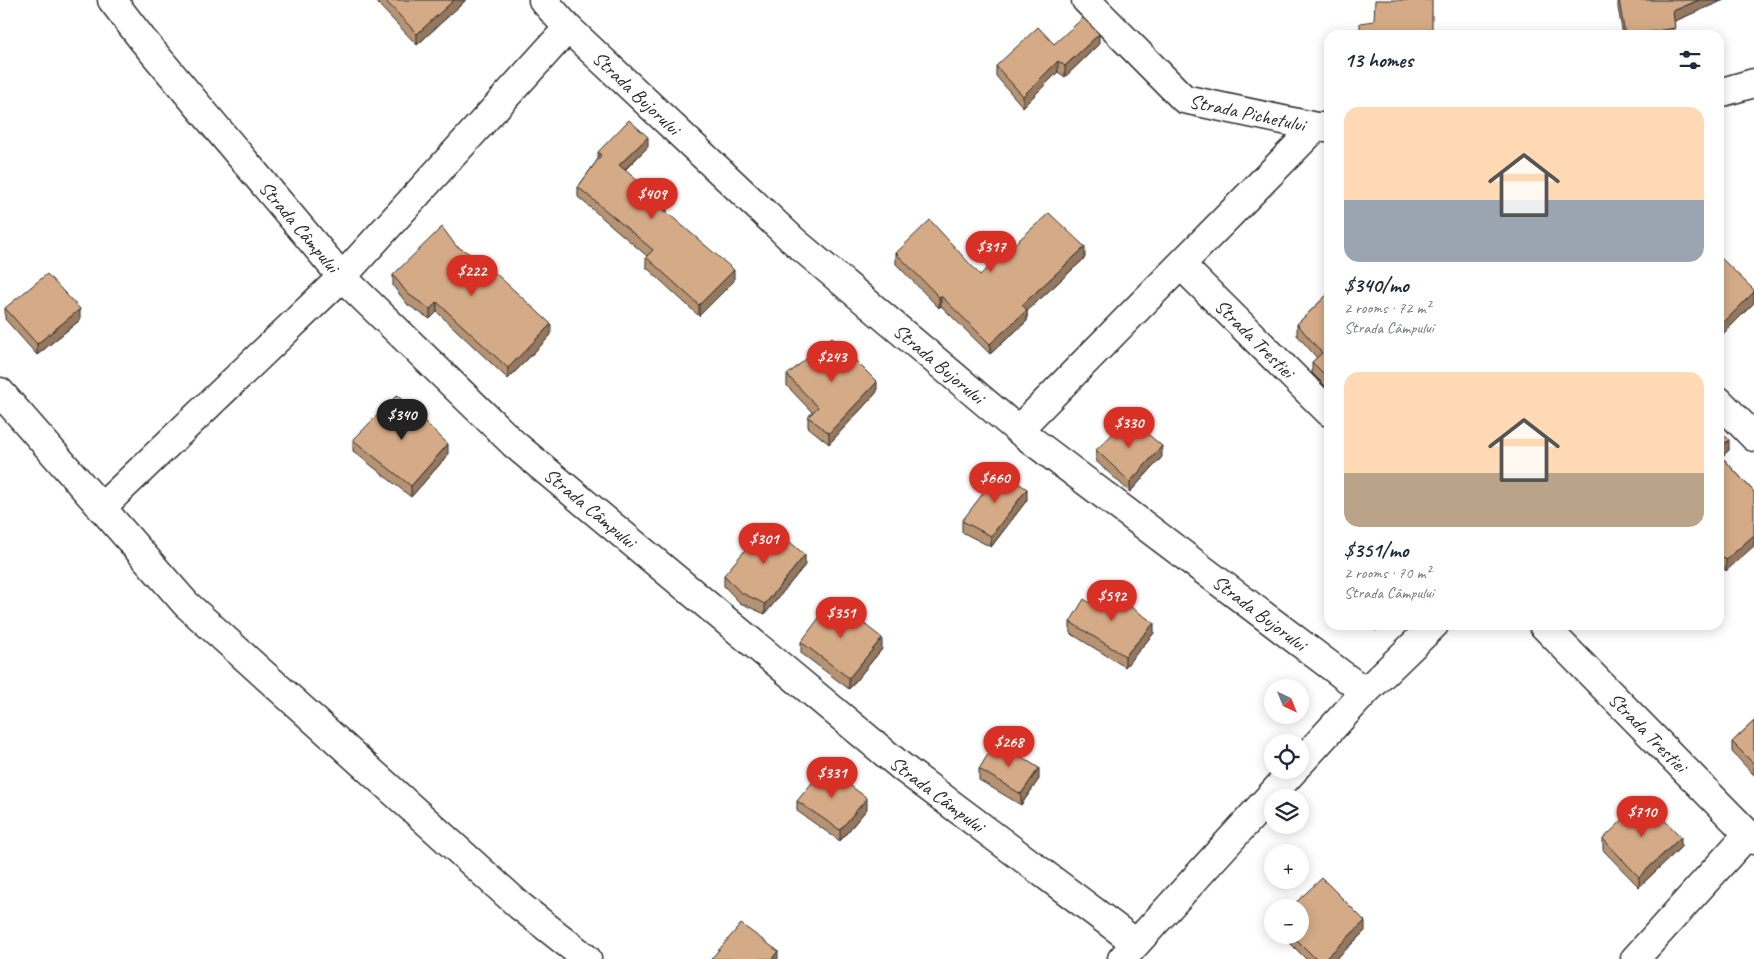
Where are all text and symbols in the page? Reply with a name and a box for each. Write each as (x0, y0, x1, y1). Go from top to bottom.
street label: Strada Bujorului (588, 45, 688, 142)
icon: filters (1676, 46, 1704, 74)
text: 13 homes (1344, 47, 1413, 73)
street label: Strada Pichetului (1187, 88, 1310, 137)
icon: home (1479, 140, 1569, 230)
street label: Strada Câmpului (254, 175, 347, 279)
pin: $409 (622, 178, 682, 220)
text: $409 (638, 184, 666, 204)
pin: $317 (961, 230, 1021, 273)
text: $317 (977, 237, 1005, 257)
pin: $222 (442, 254, 502, 297)
text: $222 (458, 261, 486, 281)
text: $340/mo (1344, 272, 1409, 298)
street label: Strada Trestiei (1210, 293, 1301, 385)
text: 2 rooms · 72 m² (1344, 298, 1430, 318)
street label: Strada Bujorului (888, 318, 992, 410)
text: Strada Câmpului (1344, 318, 1434, 338)
pin: $243 (802, 340, 862, 383)
text: $243 (818, 347, 846, 367)
pin: $340 (372, 398, 432, 441)
text: $340 (388, 405, 416, 425)
icon: home (1479, 405, 1569, 495)
pin: $330 (1099, 406, 1159, 449)
text: $330 (1115, 413, 1143, 433)
street label: Strada Câmpului (539, 462, 643, 554)
pin: $660 (965, 462, 1025, 504)
text: $660 (980, 468, 1010, 488)
pin: $301 (734, 522, 794, 565)
text: $301 (750, 529, 778, 549)
text: $351/mo (1344, 537, 1408, 563)
text: 2 rooms · 70 m² (1344, 563, 1430, 583)
street label: Strada Bujorului (1208, 569, 1314, 657)
pin: $592 (1082, 580, 1142, 622)
text: Strada Câmpului (1344, 583, 1434, 603)
text: $592 (1098, 586, 1126, 606)
pin: $351 (811, 596, 871, 639)
text: $351 (827, 603, 855, 623)
north arrow (1264, 679, 1309, 724)
map controls (1264, 679, 1309, 944)
street label: Strada Trestiei (1603, 687, 1694, 779)
pin: $268 (979, 726, 1039, 768)
text: $268 (994, 732, 1024, 752)
button: locate (1264, 734, 1309, 779)
street label: Strada Câmpului (885, 750, 992, 839)
pin: $331 (802, 756, 862, 799)
text: $331 (818, 763, 846, 783)
button: layers (1264, 789, 1309, 834)
pin: $710 (1612, 796, 1672, 838)
text: $710 (1628, 802, 1656, 822)
button: + (1264, 844, 1309, 889)
button: − (1264, 899, 1309, 944)

